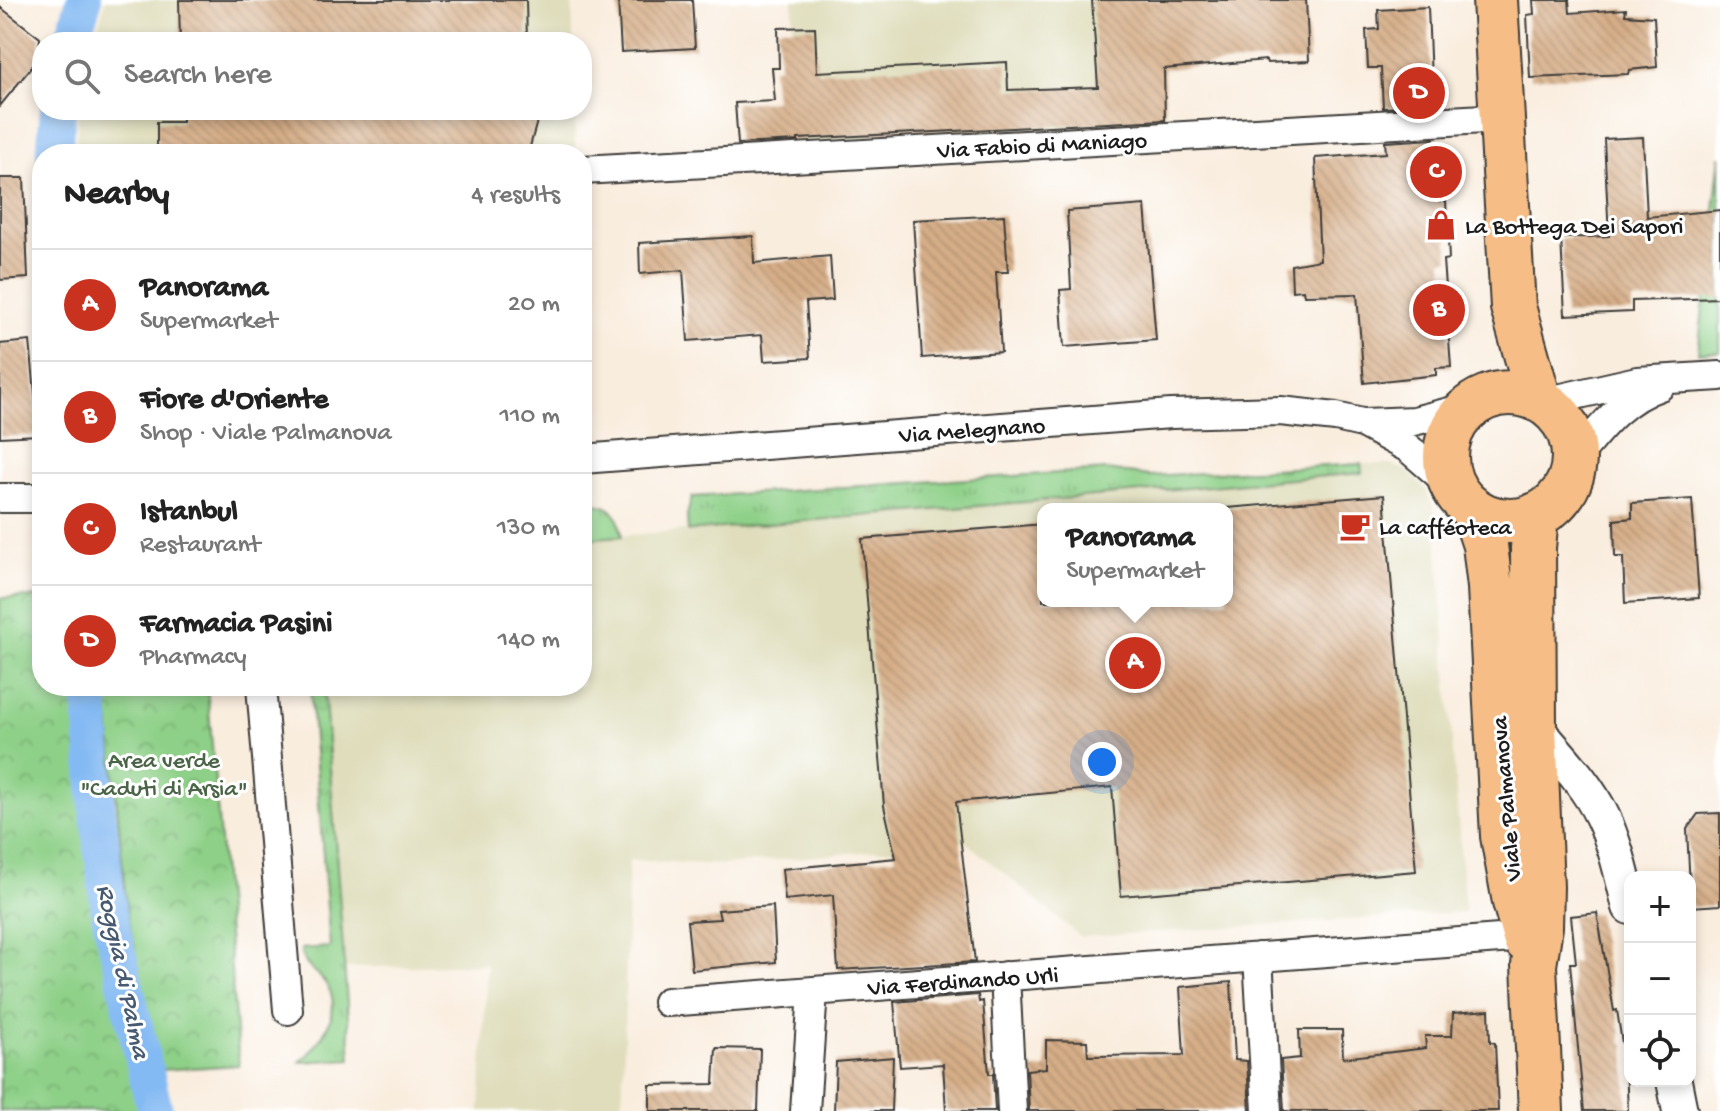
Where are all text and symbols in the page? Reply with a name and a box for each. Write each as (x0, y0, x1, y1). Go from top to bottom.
search box (32, 32, 592, 120)
icon: search (60, 54, 104, 98)
text: Search here (124, 59, 272, 94)
pin: D (1393, 63, 1445, 123)
street label: Via Fabio di Maniago (935, 128, 1148, 168)
pin: C (1410, 142, 1462, 202)
text: Nearby (64, 176, 169, 216)
text: 4 results (471, 181, 560, 212)
shop icon: La Bottega Dei Sapori (1424, 208, 1458, 242)
place label: La Bottega Dei Sapori (1465, 214, 1684, 243)
text: Panorama (140, 272, 268, 307)
pin: B (1413, 280, 1465, 340)
text: A (82, 290, 98, 321)
text: 20 m (508, 290, 560, 321)
text: Supermarket (140, 307, 277, 338)
text: Fiore d'Oriente (140, 384, 329, 419)
text: B (83, 402, 97, 433)
text: 110 m (500, 402, 560, 433)
street label: Via Melegnano (897, 413, 1046, 452)
text: Shop · Viale Palmanova (140, 419, 392, 450)
text: Istanbul (140, 496, 238, 531)
popup (1037, 503, 1233, 607)
cafe icon: La cafféoteca (1338, 509, 1372, 543)
text: C (83, 514, 97, 545)
text: 130 m (497, 514, 560, 545)
place label: La cafféoteca (1379, 515, 1512, 544)
text: Panorama (1066, 522, 1195, 557)
text: Restaurant (140, 531, 260, 562)
text: Supermarket (1066, 557, 1204, 588)
text: Farmacia Pasini (140, 608, 333, 643)
text: D (82, 626, 98, 657)
text: 140 m (498, 626, 560, 657)
pin: A (1109, 633, 1161, 693)
text: Pharmacy (140, 643, 246, 674)
street label: Viale Palmanova (1487, 714, 1530, 883)
your location (1082, 742, 1122, 782)
park label: Area verde "Caduti di Arsia" (80, 748, 248, 805)
map controls (1624, 871, 1696, 1087)
button: + (1624, 871, 1696, 943)
water label: Roggia di Palma (87, 882, 155, 1063)
button: − (1624, 943, 1696, 1015)
street label: Via Ferdinando Urli (866, 962, 1060, 1005)
button: locate (1624, 1015, 1696, 1087)

